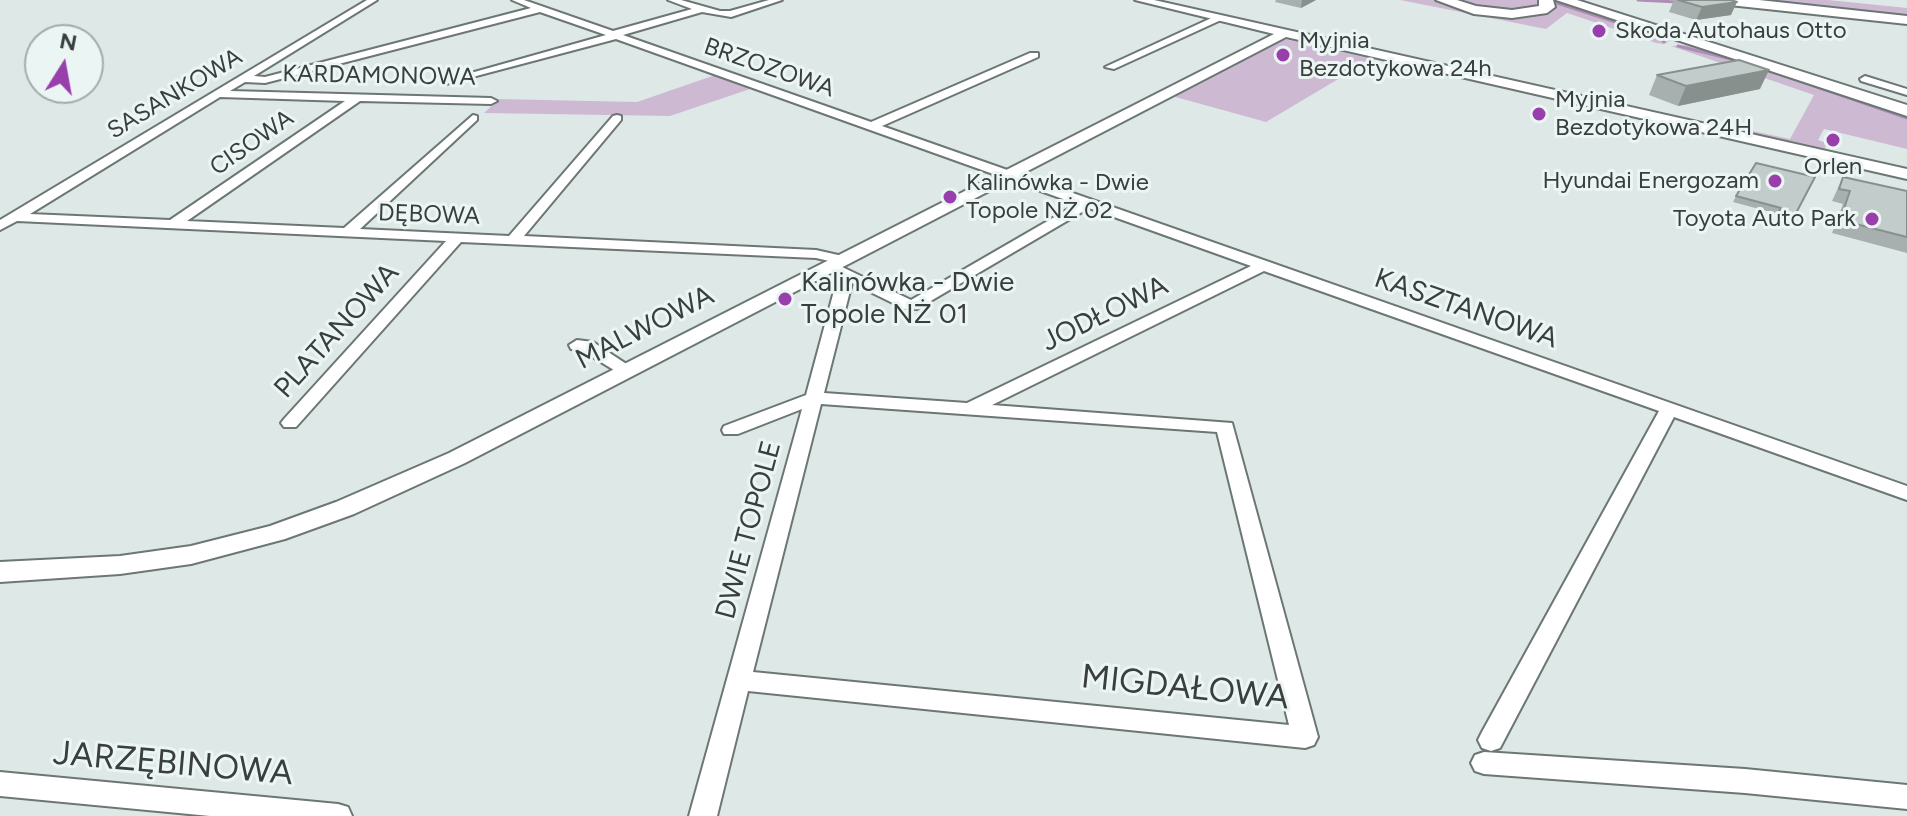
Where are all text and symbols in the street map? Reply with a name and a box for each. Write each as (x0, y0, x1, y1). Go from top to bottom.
place label: Skoda Autohaus Otto (1615, 17, 1847, 45)
marker: Skoda Autohaus Otto (1590, 22, 1608, 40)
north arrow (24, 24, 104, 104)
text: N (57, 27, 79, 57)
place label: Myjnia Bezdotykowa 24h (1299, 27, 1492, 83)
street label: BRZOZOWA (700, 32, 838, 104)
street label: SASANKOWA (102, 42, 248, 146)
marker: Myjnia Bezdotykowa 24h (1274, 46, 1292, 64)
street label: KARDAMONOWA (282, 60, 476, 92)
place label: Myjnia Bezdotykowa 24H (1555, 86, 1752, 142)
street label: CISOWA (205, 104, 299, 182)
marker: Myjnia Bezdotykowa 24H (1530, 105, 1548, 123)
marker: Orlen (1824, 131, 1842, 149)
place label: Orlen (1804, 153, 1862, 181)
place label: Hyundai Energozam (1542, 167, 1759, 195)
place label: Kalinówka - Dwie Topole NŻ 02 (966, 169, 1149, 225)
marker: Hyundai Energozam (1766, 172, 1784, 190)
marker: Kalinówka - Dwie Topole NŻ 02 (941, 188, 959, 206)
street label: DĘBOWA (377, 199, 481, 231)
place label: Toyota Auto Park (1673, 205, 1856, 233)
marker: Toyota Auto Park (1863, 210, 1881, 228)
street label: PLATANOWA (268, 257, 406, 405)
street label: KASZTANOWA (1370, 262, 1562, 356)
place label: Kalinówka - Dwie Topole NŻ 01 (801, 266, 1014, 332)
street label: JODŁOWA (1036, 269, 1174, 359)
street label: MALWOWA (570, 279, 720, 377)
marker: Kalinówka - Dwie Topole NŻ 01 (776, 290, 794, 308)
street label: DWIE TOPOLE (709, 437, 789, 623)
street label: MIGDAŁOWA (1079, 657, 1291, 719)
street label: JARZĘBINOWA (51, 733, 295, 795)

